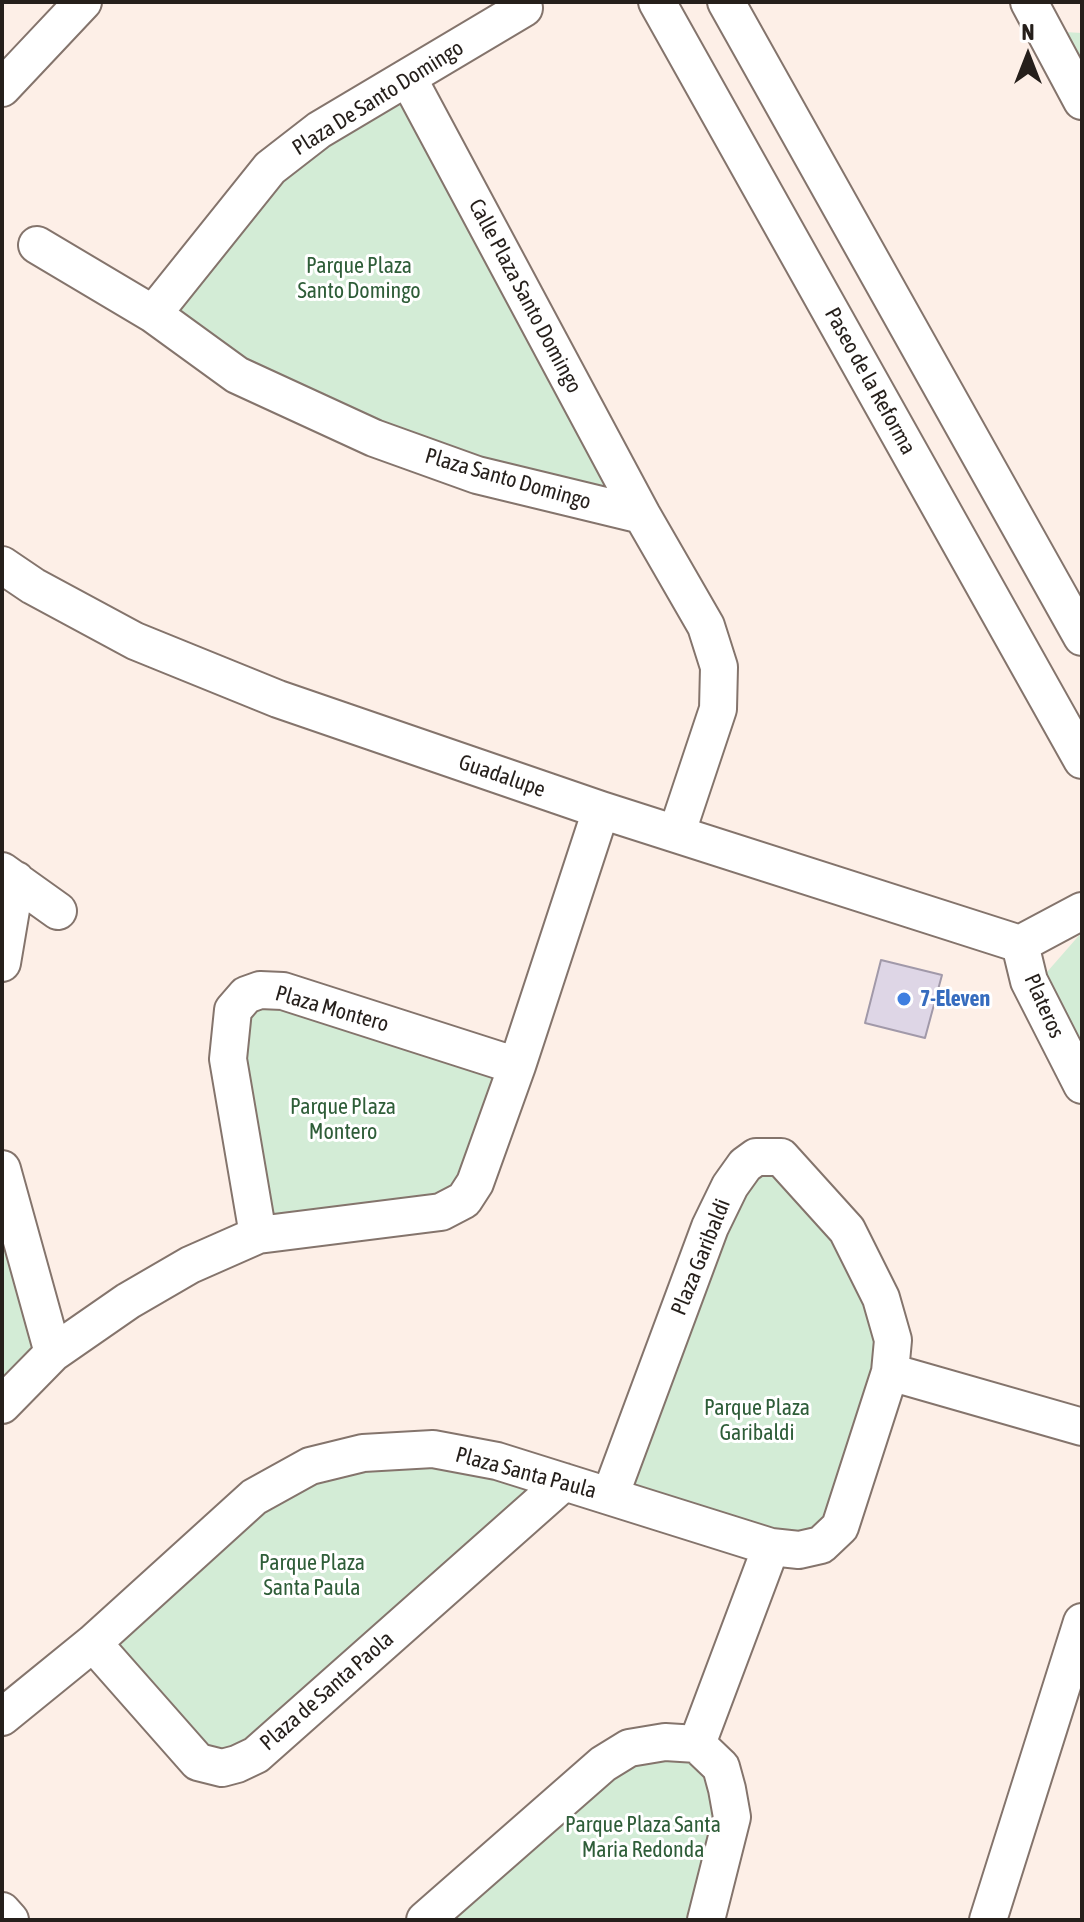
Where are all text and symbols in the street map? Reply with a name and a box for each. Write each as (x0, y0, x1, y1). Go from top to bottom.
north arrow (988, 16, 1068, 96)
text: N (1022, 19, 1034, 45)
street label: Plaza De Santo Domingo (288, 35, 468, 161)
street label: Calle Plaza Santo Domingo (463, 195, 587, 397)
park label: Parque Plaza Santo Domingo (297, 253, 421, 304)
street label: Paseo de la Reforma (819, 303, 921, 459)
street label: Plaza Santo Domingo (422, 443, 594, 515)
street label: Guadalupe (455, 749, 549, 803)
street label: Plateros (1018, 970, 1070, 1042)
street label: Plaza Montero (272, 980, 392, 1038)
place label: 7-Eleven (920, 986, 990, 1012)
marker: 7-Eleven (895, 990, 913, 1008)
park label: Parque Plaza Montero (290, 1094, 396, 1146)
street label: Plaza Garibaldi (666, 1195, 736, 1319)
park label: Parque Plaza Garibaldi (704, 1395, 810, 1446)
street label: Plaza Santa Paula (453, 1441, 599, 1505)
park label: Parque Plaza Santa Paula (259, 1550, 365, 1602)
street label: Plaza de Santa Paola (255, 1626, 399, 1756)
park label: Parque Plaza Santa Maria Redonda (565, 1812, 721, 1864)

